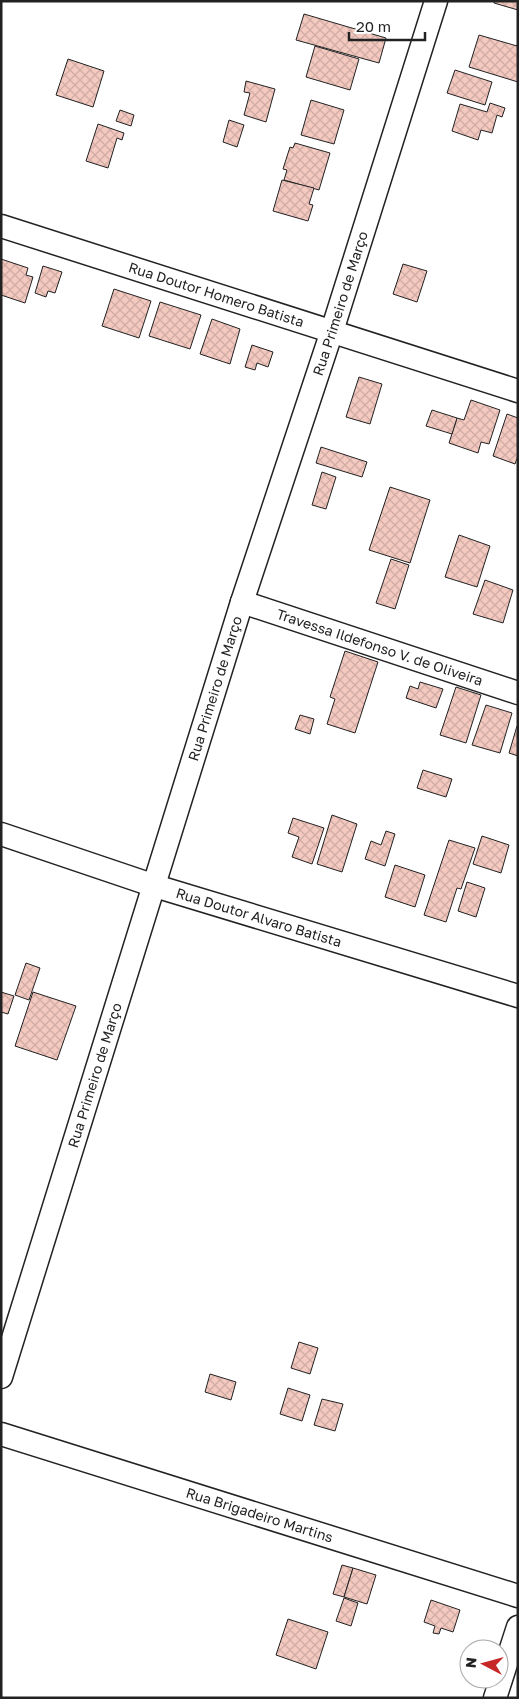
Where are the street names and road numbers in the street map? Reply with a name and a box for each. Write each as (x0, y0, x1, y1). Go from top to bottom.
street label: Rua Primeiro de Março (309, 229, 371, 378)
street label: Rua Doutor Homero Batista (127, 258, 306, 330)
street label: Travessa Ildefonso V. de Oliveira (275, 605, 485, 689)
street label: Rua Primeiro de Março (184, 614, 245, 763)
street label: Rua Doutor Alvaro Batista (174, 884, 344, 950)
street label: Rua Primeiro de Março (64, 1001, 125, 1150)
street label: Rua Brigadeiro Martins (184, 1484, 335, 1546)

